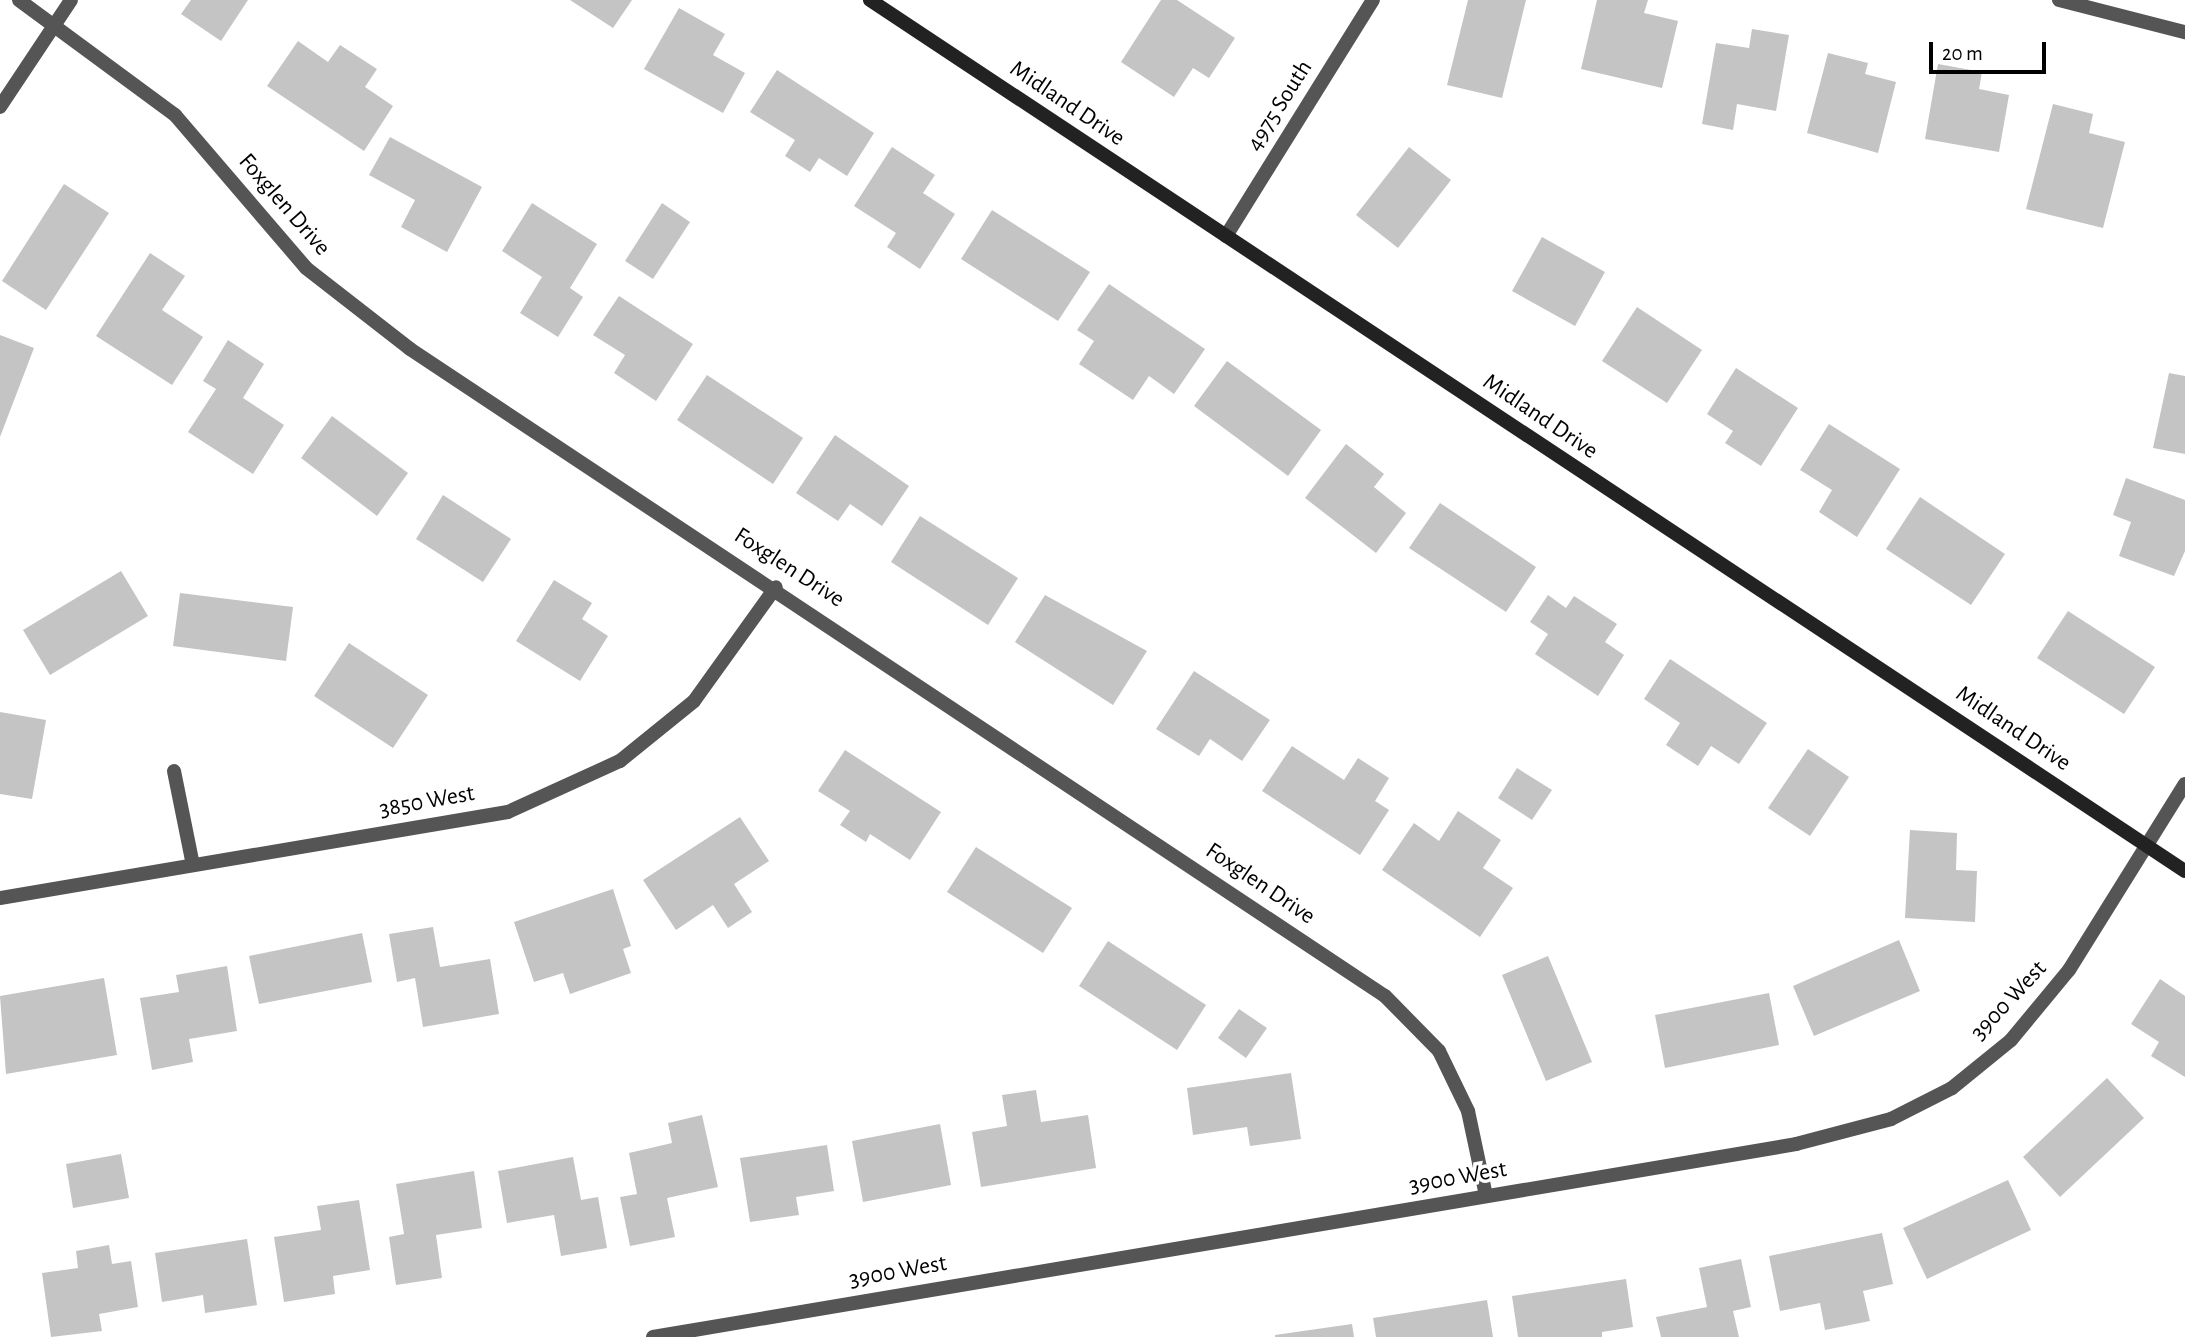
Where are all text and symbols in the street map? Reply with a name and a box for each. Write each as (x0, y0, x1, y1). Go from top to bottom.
scale bar (1933, 28, 2050, 72)
text: 20 m (1942, 43, 1983, 64)
street label: Midland Drive (1004, 55, 1130, 153)
street label: 4975 South (1241, 55, 1319, 157)
street label: Foxglen Drive (232, 148, 336, 262)
street label: Midland Drive (1477, 368, 1603, 466)
street label: Foxglen Drive (728, 522, 850, 614)
street label: Midland Drive (1950, 680, 2076, 778)
street label: 3850 West (377, 779, 477, 825)
street label: Foxglen Drive (1200, 837, 1320, 931)
street label: 3900 West (1965, 955, 2053, 1047)
street label: 3900 West (1407, 1155, 1509, 1201)
street label: 3900 West (847, 1249, 949, 1295)

